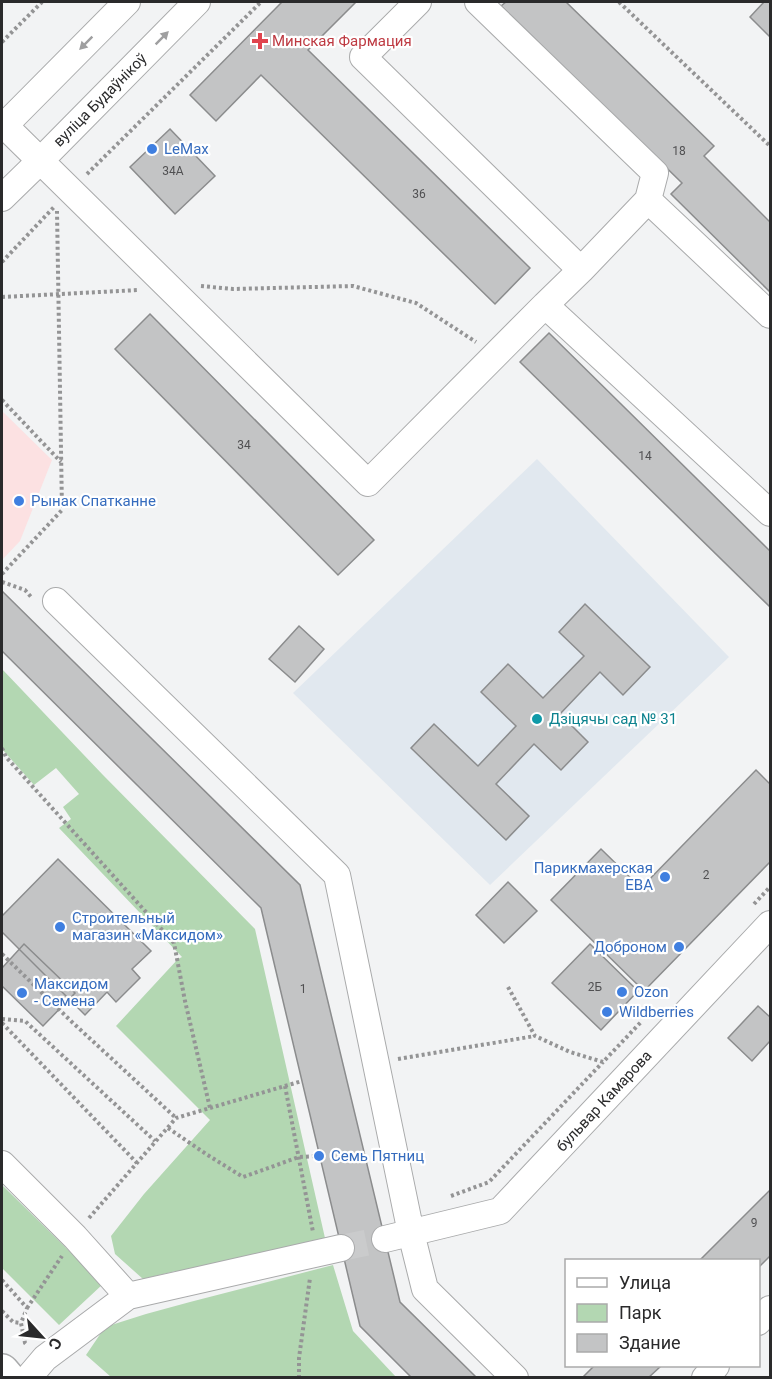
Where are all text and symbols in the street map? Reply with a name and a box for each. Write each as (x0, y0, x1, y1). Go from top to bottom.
one-way arrow (154, 31, 168, 45)
place label: Минская Фармация (272, 32, 412, 50)
marker: Минская Фармация (253, 34, 267, 48)
one-way arrow (80, 35, 94, 49)
street label: вуліца Будаўнікоў (50, 50, 150, 150)
place label: LeMax (164, 140, 209, 158)
marker: LeMax (145, 142, 159, 156)
house number: 18 (672, 144, 686, 158)
house number: 34А (162, 164, 184, 178)
house number: 36 (412, 187, 426, 201)
house number: 34 (237, 438, 251, 452)
house number: 14 (638, 449, 652, 463)
place label: Рынак Спатканне (31, 492, 156, 510)
marker: Рынак Спатканне (12, 494, 26, 508)
place label: Дзіцячы сад № 31 (549, 710, 677, 728)
marker: Дзіцячы сад № 31 (530, 712, 544, 726)
place label: Парикмахерская ЕВА (534, 859, 653, 894)
house number: 2 (703, 868, 710, 882)
marker: Парикмахерская ЕВА (658, 870, 672, 884)
place label: Строительный магазин «Максидом» (72, 909, 223, 944)
marker: Строительный магазин «Максидом» (53, 920, 67, 934)
place label: Доброном (594, 938, 667, 956)
marker: Доброном (672, 940, 686, 954)
place label: Максидом - Семена (34, 975, 109, 1010)
house number: 2Б (588, 980, 603, 994)
house number: 1 (300, 982, 306, 996)
place label: Ozon (634, 983, 668, 1001)
marker: Ozon (615, 985, 629, 999)
marker: Максидом - Семена (15, 986, 29, 1000)
place label: Wildberries (619, 1003, 694, 1021)
marker: Wildberries (600, 1005, 614, 1019)
street label: бульвар Камарова (553, 1047, 655, 1155)
place label: Семь Пятниц (331, 1147, 424, 1165)
marker: Семь Пятниц (312, 1149, 326, 1163)
house number: 9 (751, 1216, 757, 1230)
legend (565, 1259, 760, 1367)
text: Улица (619, 1272, 671, 1293)
text: Парк (619, 1302, 662, 1323)
north arrow (12, 1307, 72, 1367)
text: Здание (619, 1332, 681, 1353)
text: С (44, 1335, 66, 1353)

